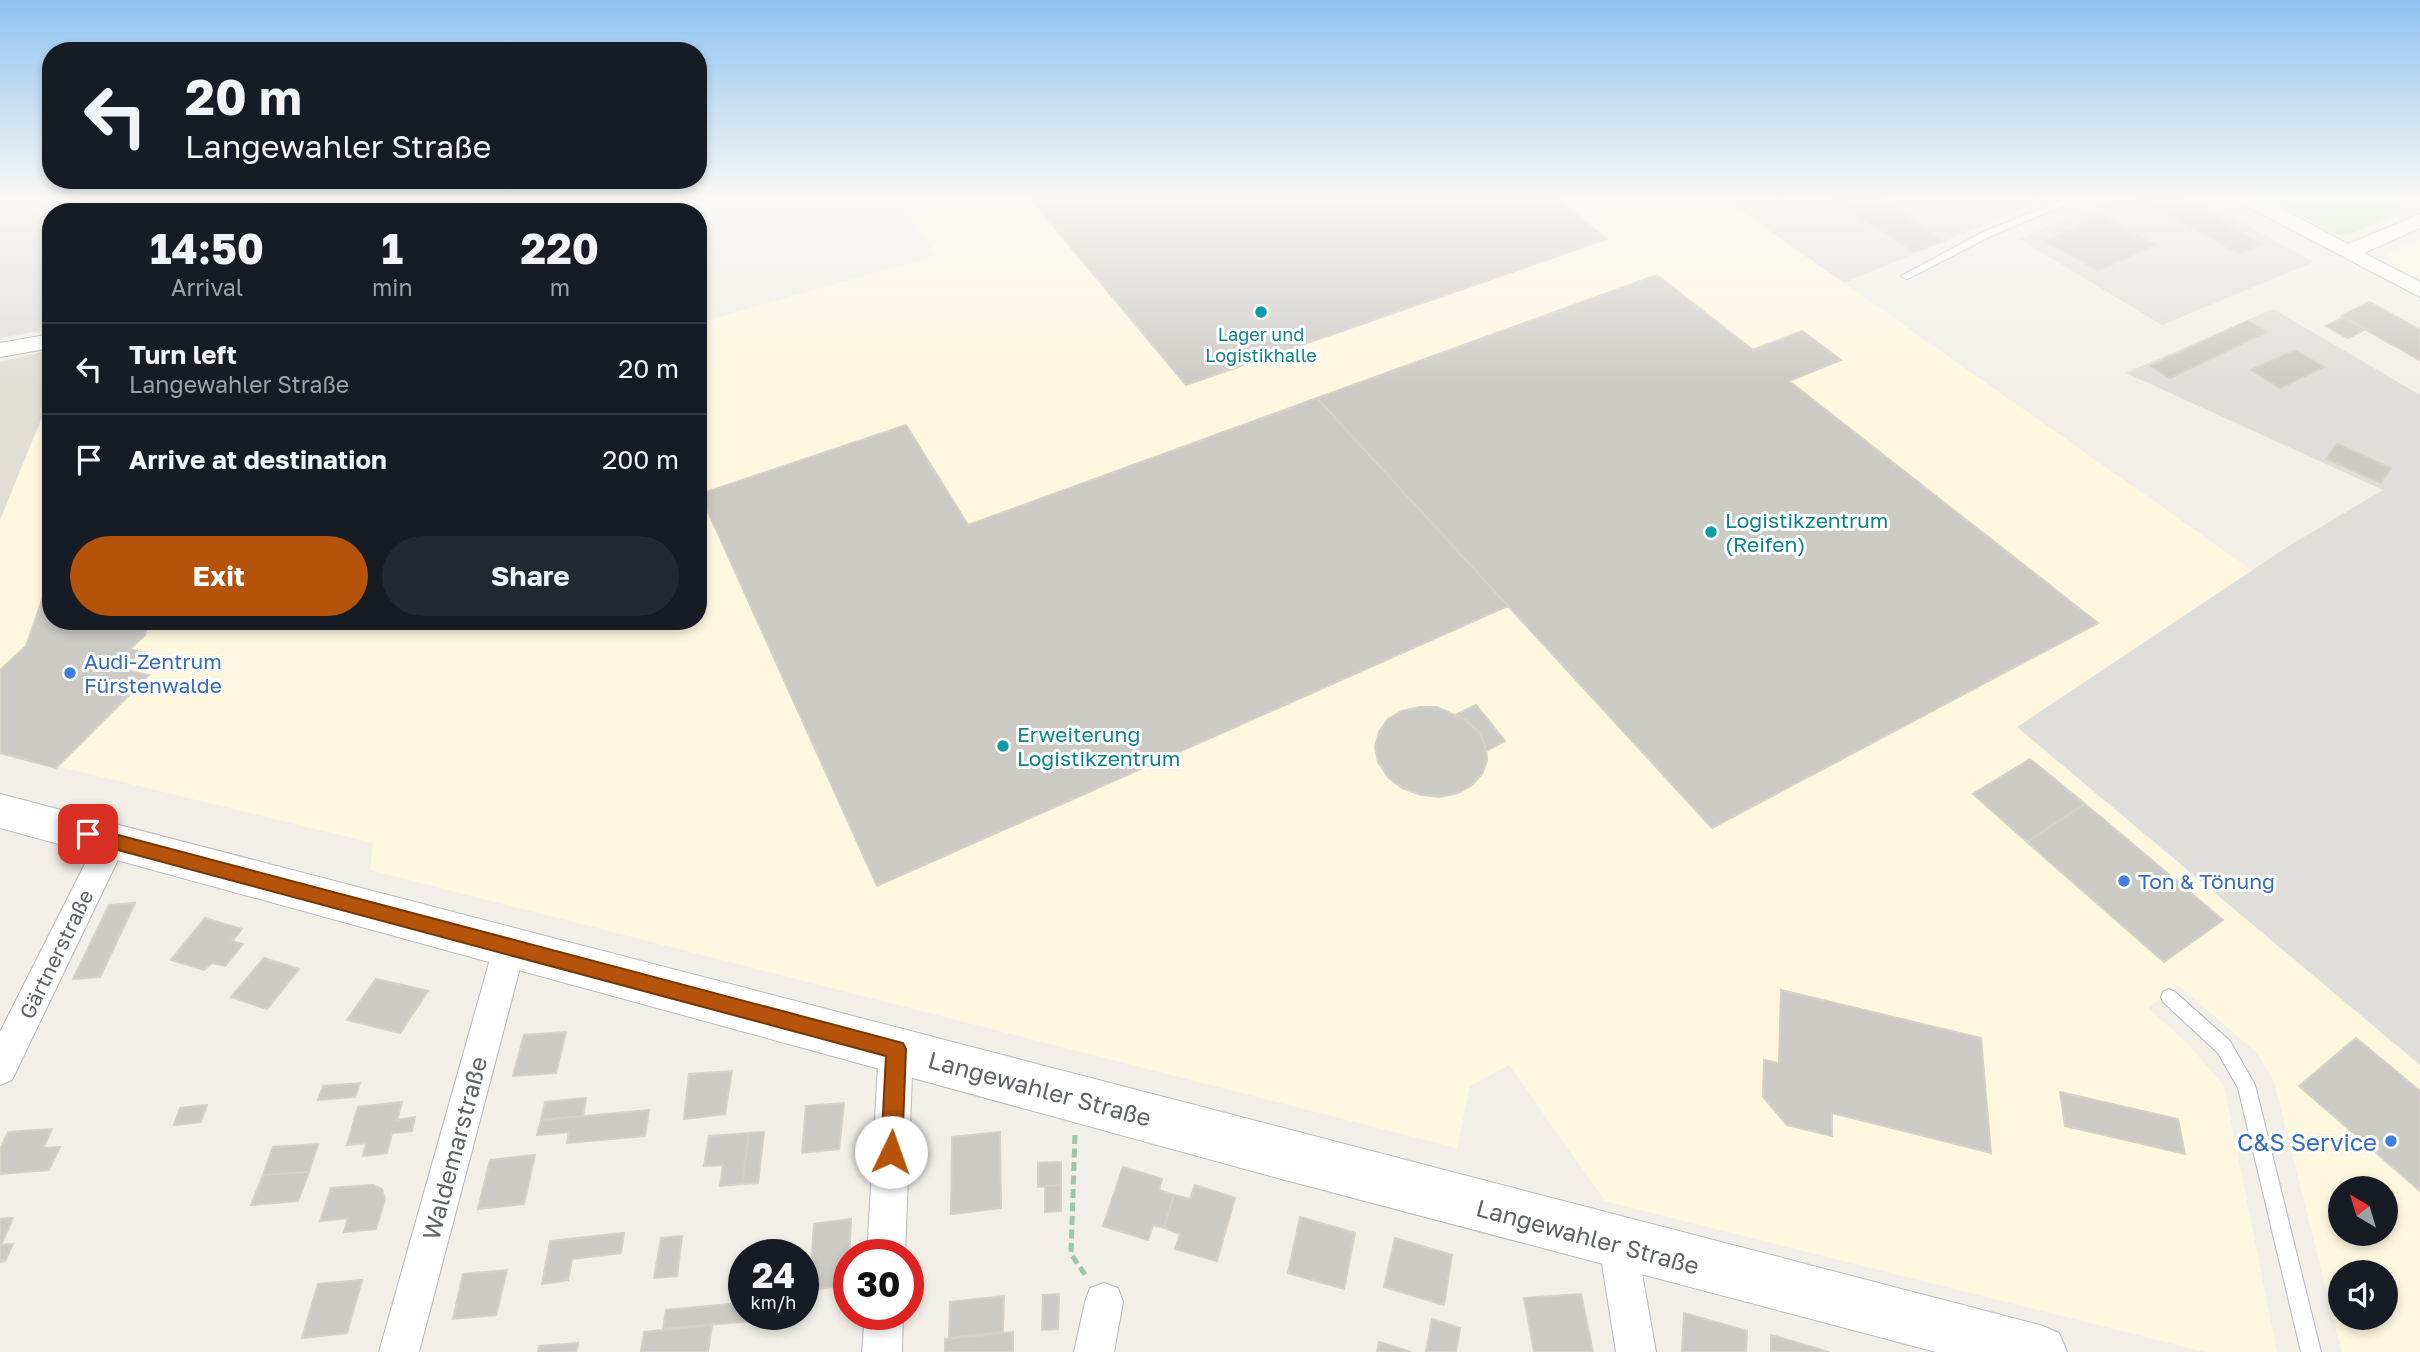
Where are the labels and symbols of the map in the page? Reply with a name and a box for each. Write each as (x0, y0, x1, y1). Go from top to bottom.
marker: Lager und Logistikhalle (1253, 304, 1269, 320)
place label: Lager und Logistikhalle (1205, 323, 1317, 366)
place label: Logistikzentrum (Reifen) (1725, 507, 1888, 557)
marker: Logistikzentrum (Reifen) (1703, 524, 1719, 540)
place label: Audi-Zentrum Fürstenwalde (84, 648, 222, 698)
marker: Audi-Zentrum Fürstenwalde (62, 665, 78, 681)
place label: Erweiterung Logistikzentrum (1017, 721, 1180, 771)
marker: Erweiterung Logistikzentrum (995, 738, 1011, 754)
pin (58, 804, 118, 864)
place label: Ton & Tönung (2138, 868, 2275, 894)
marker: Ton & Tönung (2116, 873, 2132, 889)
street label: Gärtnerstraße (13, 885, 99, 1023)
street label: Langewahler Straße (925, 1044, 1155, 1132)
street label: Waldemarstraße (416, 1053, 492, 1243)
position arrow (854, 1115, 928, 1189)
place label: C&S Service (2237, 1127, 2377, 1156)
marker: C&S Service (2383, 1133, 2399, 1149)
north arrow (2328, 1176, 2398, 1246)
street label: Langewahler Straße (1473, 1192, 1703, 1280)
speed limit sign: 30 (833, 1239, 924, 1330)

